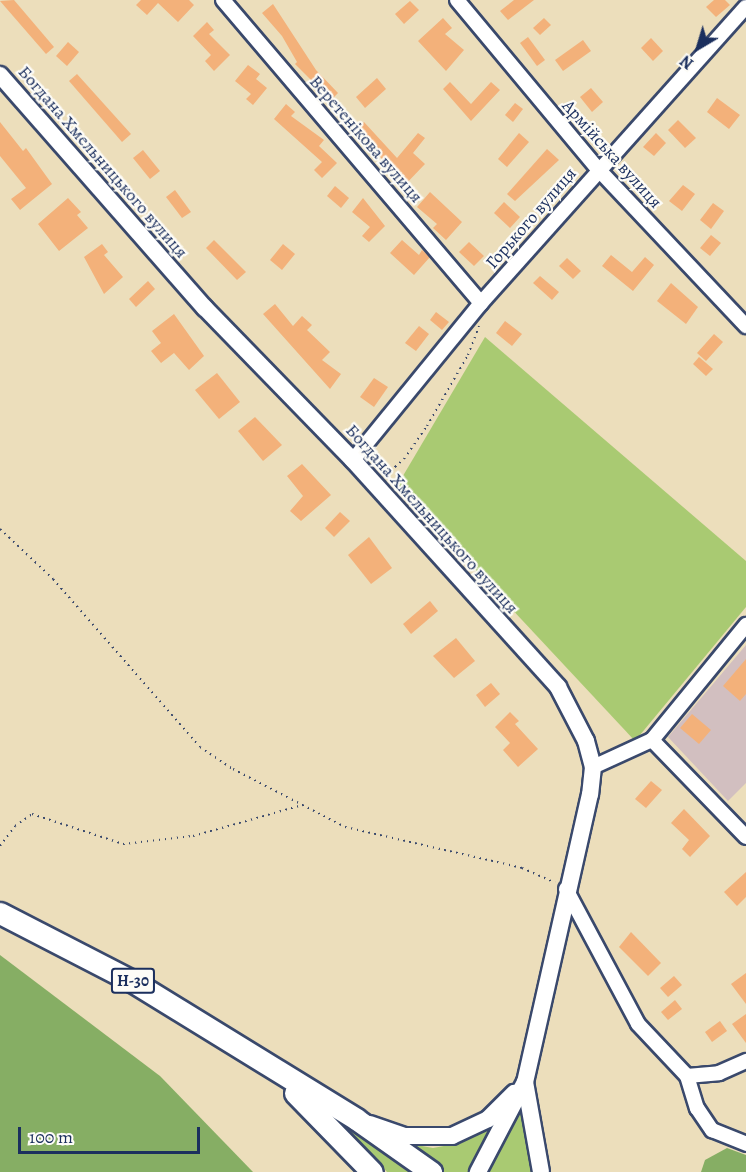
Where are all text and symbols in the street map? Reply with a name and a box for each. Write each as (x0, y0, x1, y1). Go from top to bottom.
north arrow (668, 18, 728, 78)
text: N (676, 50, 698, 74)
street label: Богдана Хмельницького вулиця (14, 61, 192, 263)
street label: Веретенікова вулиця (305, 71, 427, 207)
street label: Армійська вулиця (558, 95, 666, 213)
street label: Горького вулиця (481, 163, 581, 273)
street label: Богдана Хмельницького вулиця (341, 420, 523, 618)
road number: Н-30 (110, 968, 156, 994)
scale bar (21, 1115, 202, 1153)
text: 100 m (29, 1125, 73, 1149)

